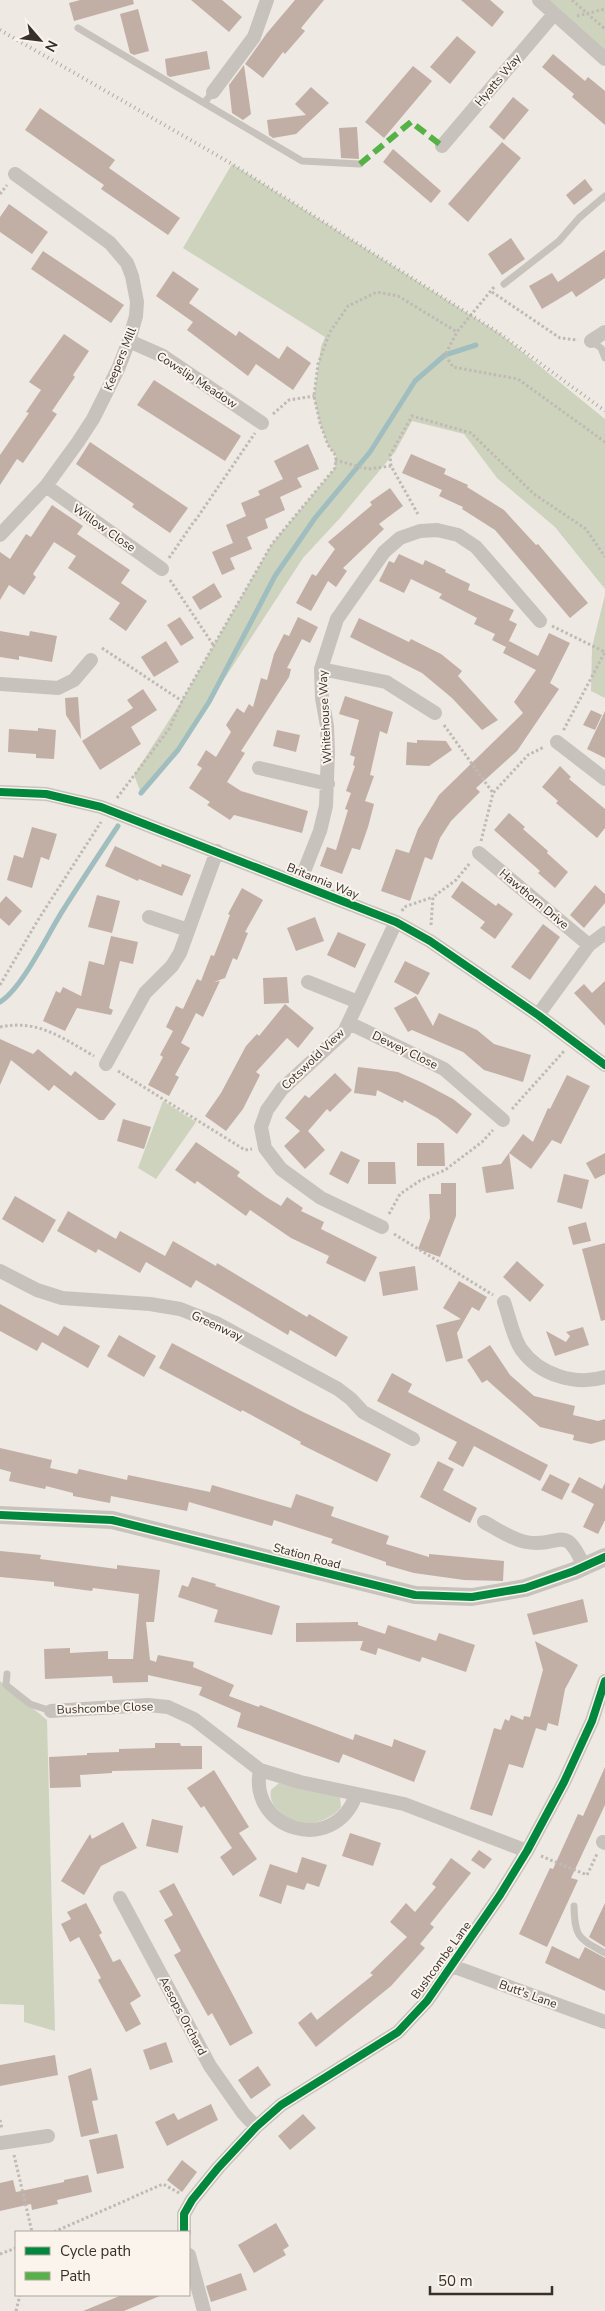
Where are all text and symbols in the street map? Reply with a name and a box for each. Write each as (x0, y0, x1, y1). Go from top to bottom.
north arrow (15, 15, 65, 65)
text: N (40, 37, 62, 55)
street label: Hyatts Way (471, 50, 525, 110)
street label: Keepers Mill (100, 325, 140, 393)
street label: Cowslip Meadow (154, 348, 240, 412)
street label: Willow Close (69, 500, 139, 556)
street label: Whitehouse Way (315, 669, 335, 764)
street label: Britannia Way (284, 859, 362, 903)
street label: Hawthorn Drive (496, 865, 572, 933)
street label: Cotswold View (278, 1025, 348, 1093)
street label: Dewey Close (370, 1027, 440, 1073)
street label: Greenway (189, 1307, 246, 1345)
street label: Station Road (271, 1539, 343, 1573)
street label: Bushcombe Close (56, 1698, 154, 1718)
street label: Bushcombe Lane (407, 1918, 475, 2002)
street label: Aesops Orchard (156, 1974, 210, 2058)
street label: Butt's Lane (497, 1976, 559, 2012)
legend (15, 2231, 190, 2296)
text: Cycle path (60, 2241, 131, 2261)
scale bar (430, 2264, 552, 2296)
text: Path (60, 2266, 91, 2286)
text: 50 m (438, 2271, 473, 2291)

